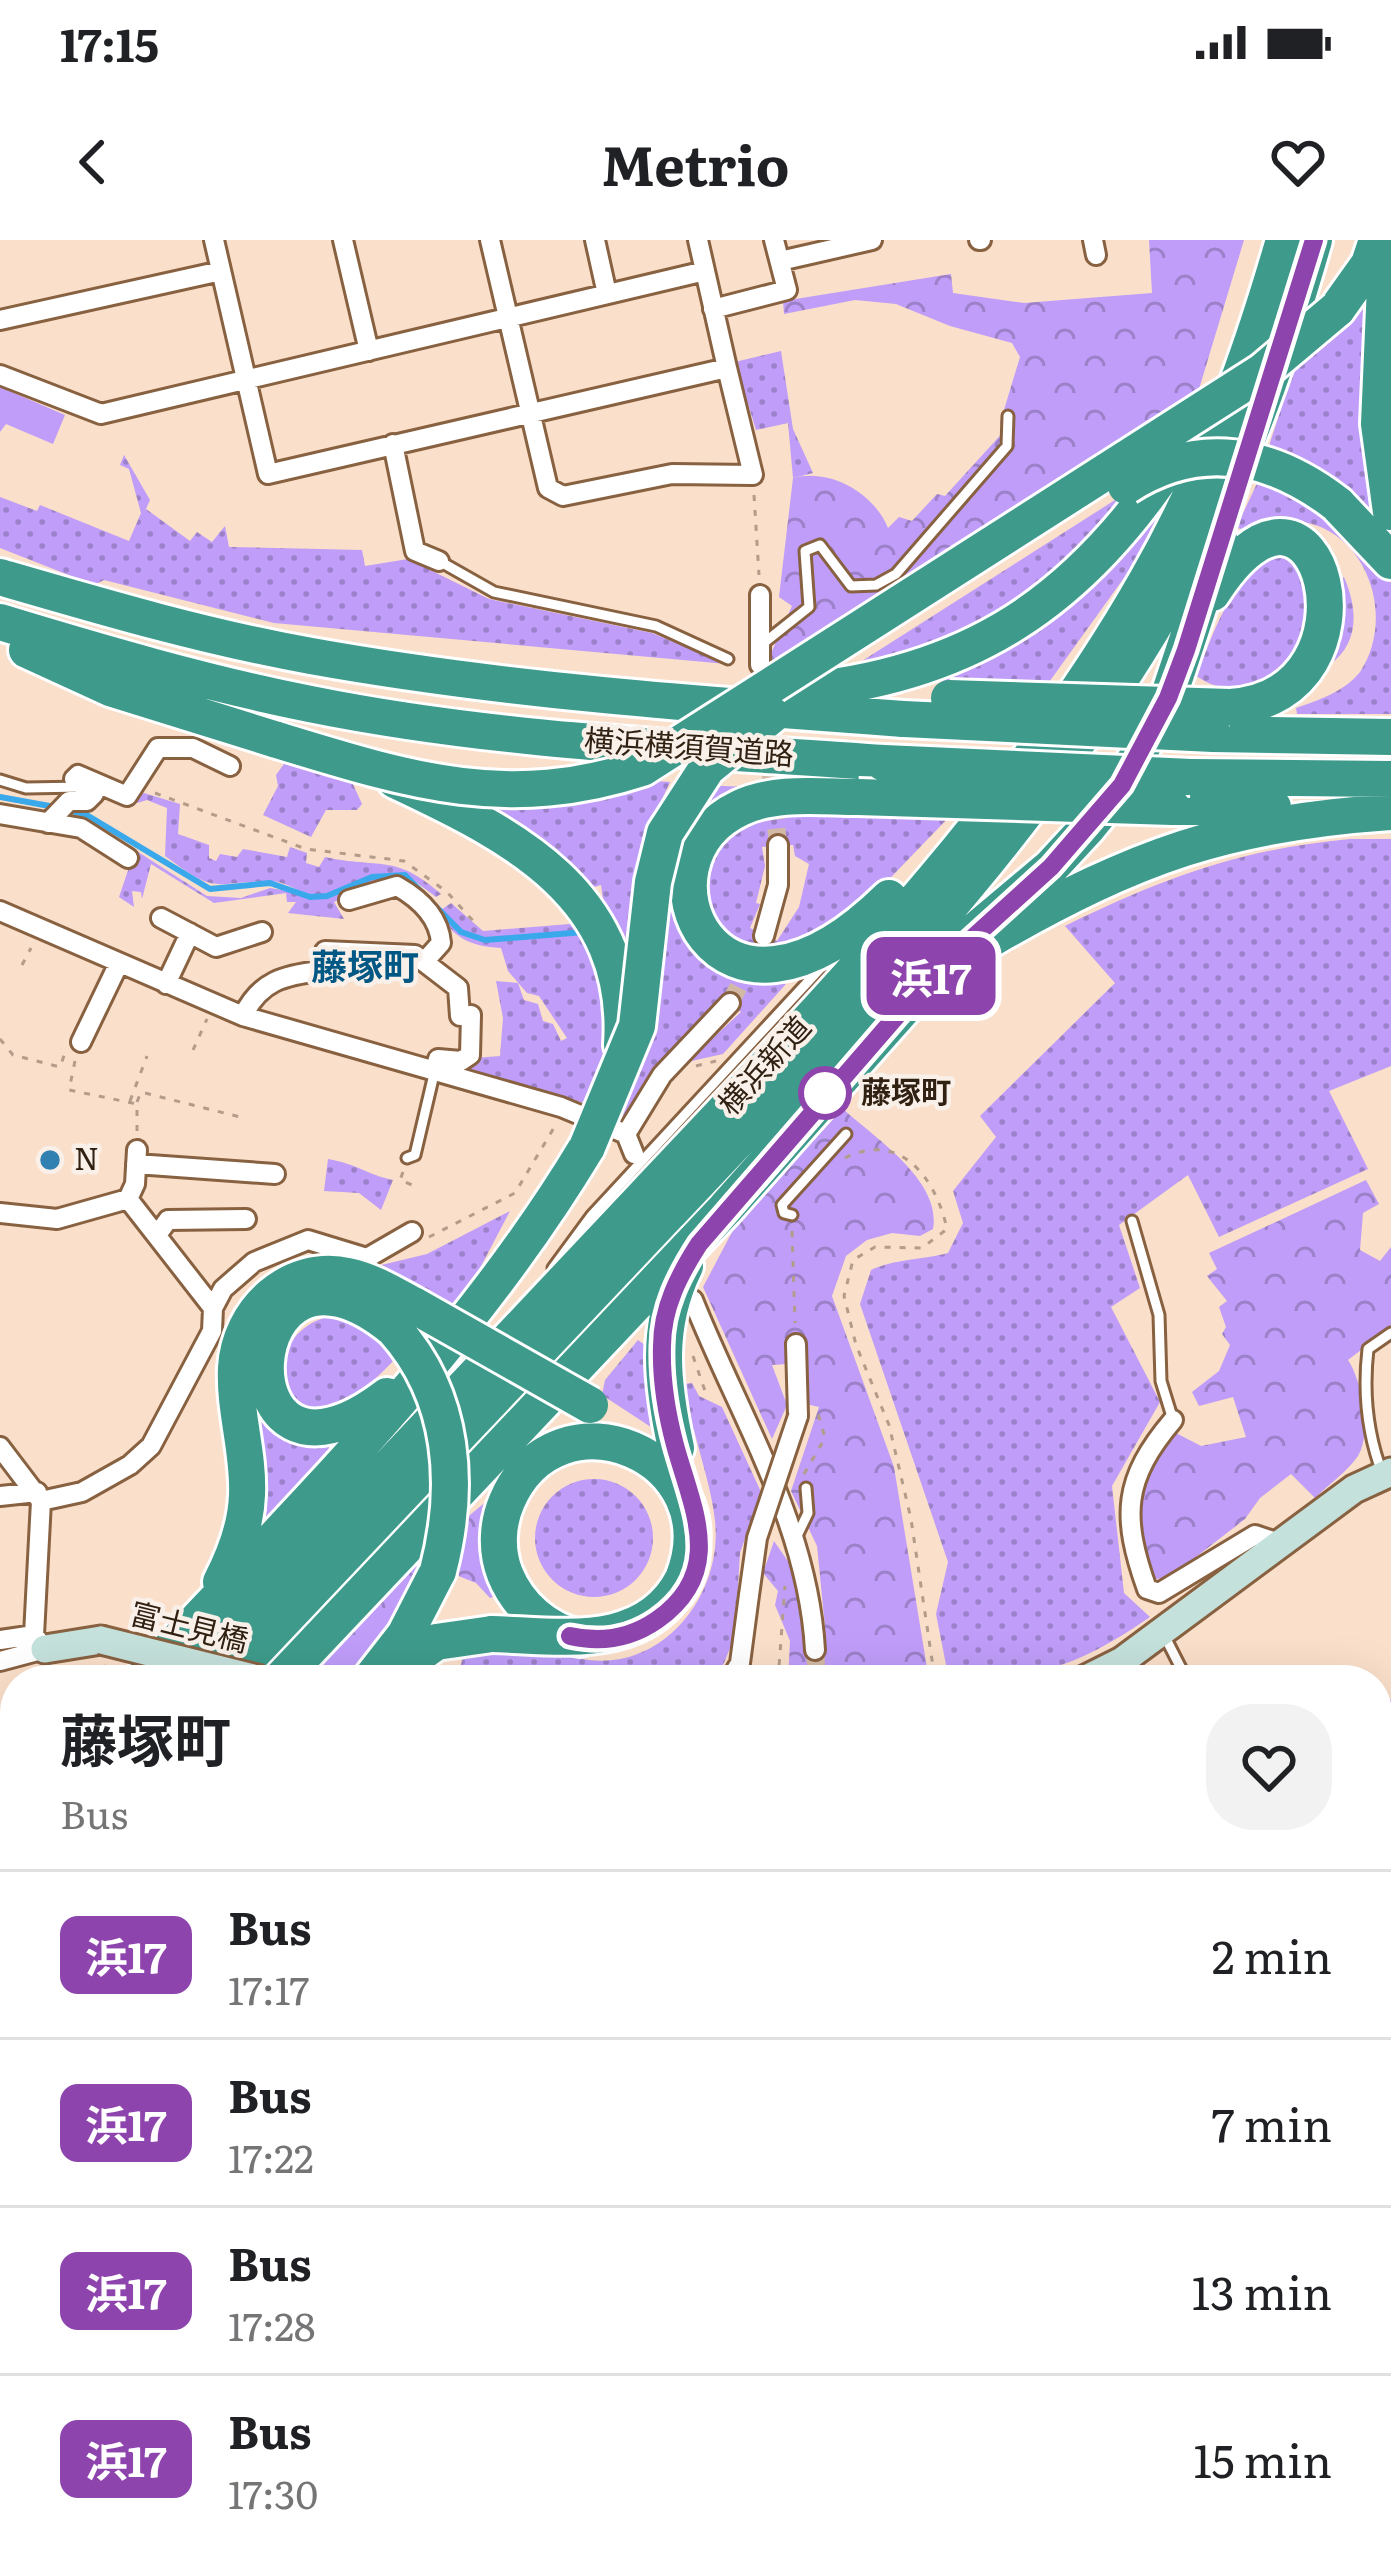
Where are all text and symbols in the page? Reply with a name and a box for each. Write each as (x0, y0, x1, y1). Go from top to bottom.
text: 17:15 (60, 9, 159, 76)
text: Metrio (602, 122, 789, 203)
icon: back (60, 129, 126, 195)
icon: heart (1265, 129, 1331, 195)
street label: 横浜横須賀道路 (583, 716, 795, 774)
line badge: 浜17 (862, 937, 1000, 1015)
district label: 藤塚町 (311, 938, 419, 991)
text: 浜17 (891, 945, 971, 1007)
street label: 横浜新道 (706, 1005, 819, 1123)
marker: 藤塚町 (800, 1068, 850, 1118)
place label: 藤塚町 (861, 1068, 951, 1112)
place label: N (74, 1135, 99, 1179)
marker: N (37, 1147, 63, 1173)
street label: 富士見橋 (126, 1589, 253, 1661)
text: 藤塚町 (60, 1695, 231, 1780)
button: heart (1206, 1704, 1332, 1830)
text: Bus (60, 1783, 128, 1841)
text: Bus (228, 1892, 312, 1959)
text: 2 min (1212, 1921, 1332, 1988)
text: 浜17 (86, 1924, 166, 1986)
text: 17:17 (228, 1959, 309, 2017)
text: Bus (228, 2060, 312, 2127)
text: 7 min (1212, 2089, 1332, 2156)
text: 浜17 (86, 2092, 166, 2154)
text: 17:22 (228, 2127, 314, 2185)
text: Bus (228, 2228, 312, 2295)
text: 13 min (1192, 2257, 1332, 2324)
text: 浜17 (86, 2260, 166, 2322)
text: 17:28 (228, 2295, 316, 2353)
text: Bus (228, 2396, 312, 2463)
text: 15 min (1193, 2425, 1332, 2492)
text: 浜17 (86, 2428, 166, 2490)
text: 17:30 (228, 2463, 318, 2521)

